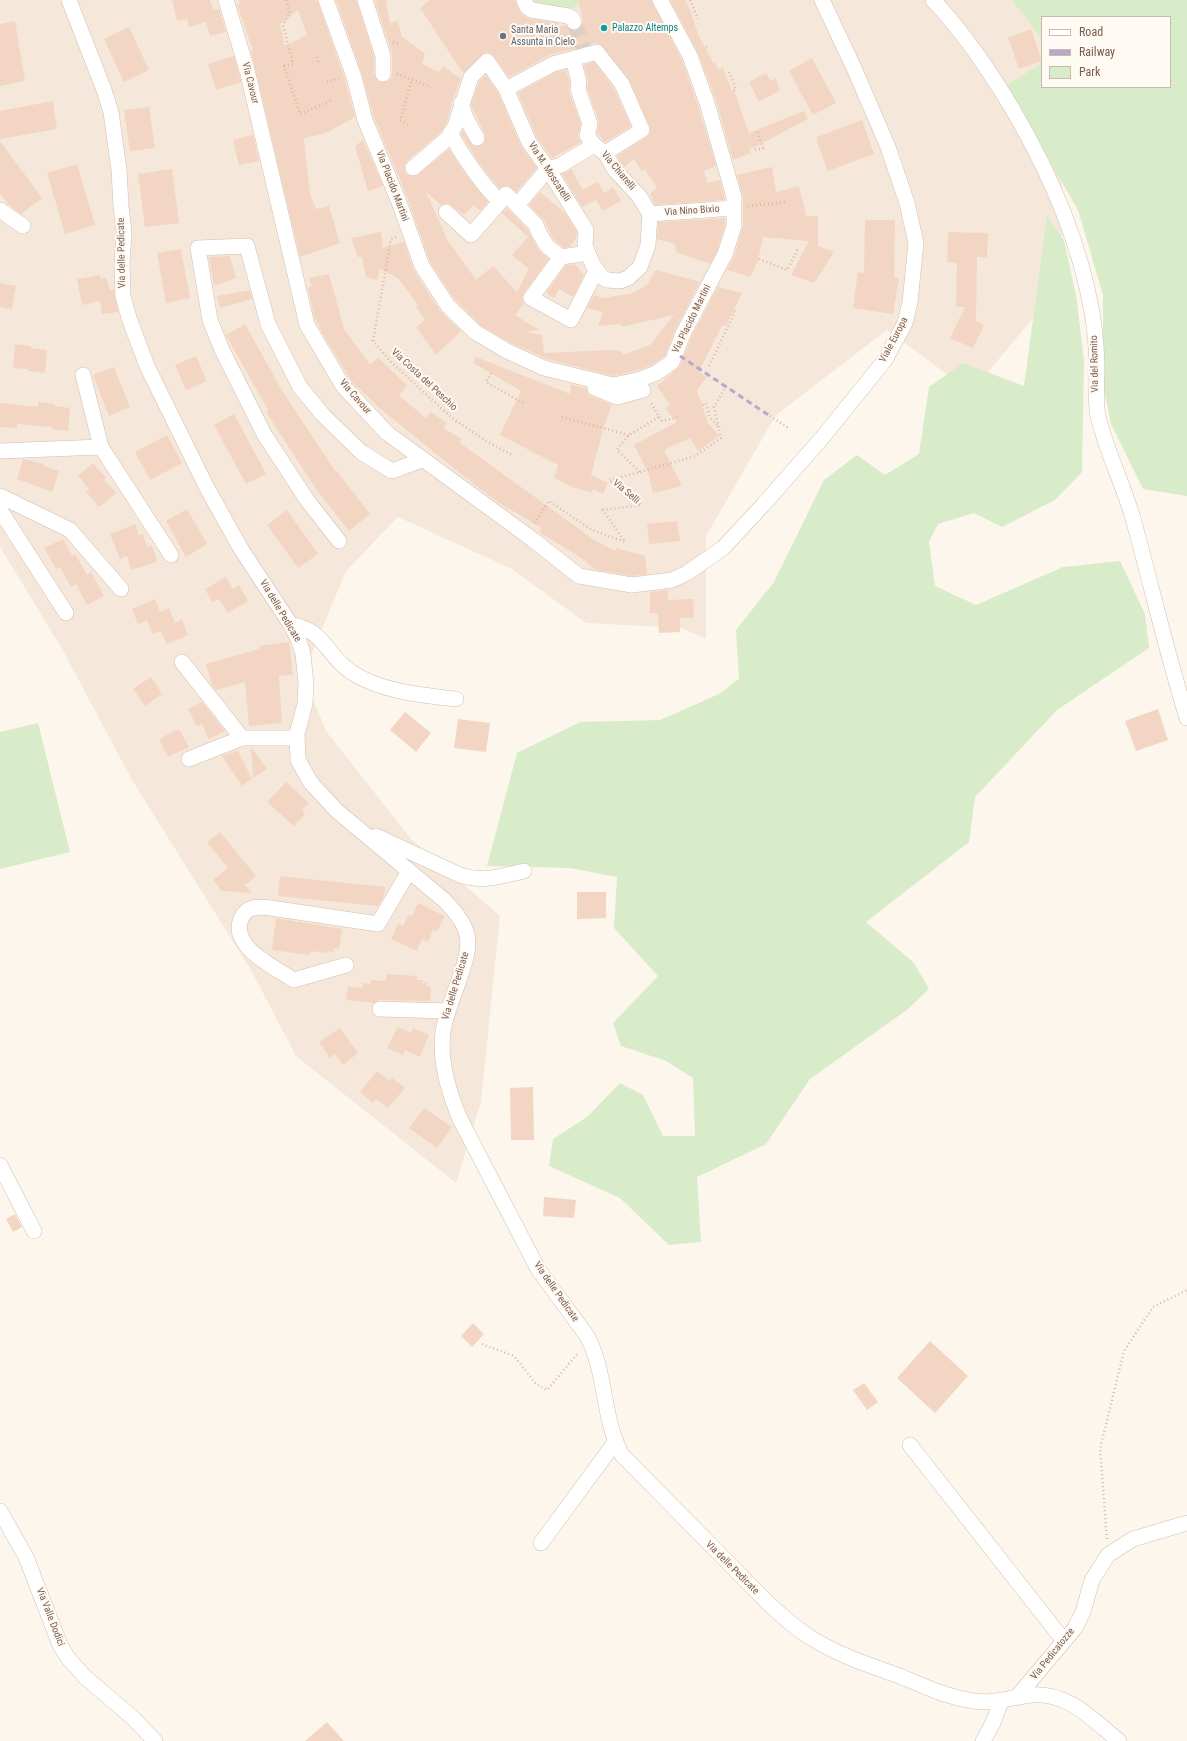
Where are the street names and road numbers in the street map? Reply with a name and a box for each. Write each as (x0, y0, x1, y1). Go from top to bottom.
street label: Via Cavour (239, 61, 261, 105)
street label: Via M. Moscatelli (525, 140, 573, 204)
street label: Via Placido Martini (373, 149, 411, 223)
street label: Via Chiarelli (598, 149, 638, 193)
street label: Via Nino Bixio (664, 203, 720, 219)
street label: Via delle Pedicate (115, 218, 129, 288)
street label: Via Placido Martini (670, 283, 714, 355)
street label: Viale Europa (877, 315, 911, 365)
street label: Via del Romito (1089, 335, 1101, 393)
street label: Via Costa del Peschio (388, 346, 460, 414)
street label: Via Cavour (337, 377, 373, 417)
street label: Via Selli (610, 477, 642, 507)
street label: Via delle Pedicate (257, 578, 303, 644)
street label: Via delle Pedicate (440, 950, 472, 1022)
street label: Via delle Pedicate (531, 1260, 581, 1324)
street label: Via delle Pedicate (703, 1539, 761, 1597)
street label: Via Valle Dodici (33, 1586, 67, 1648)
street label: Via Pedicatozze (1029, 1626, 1077, 1682)

